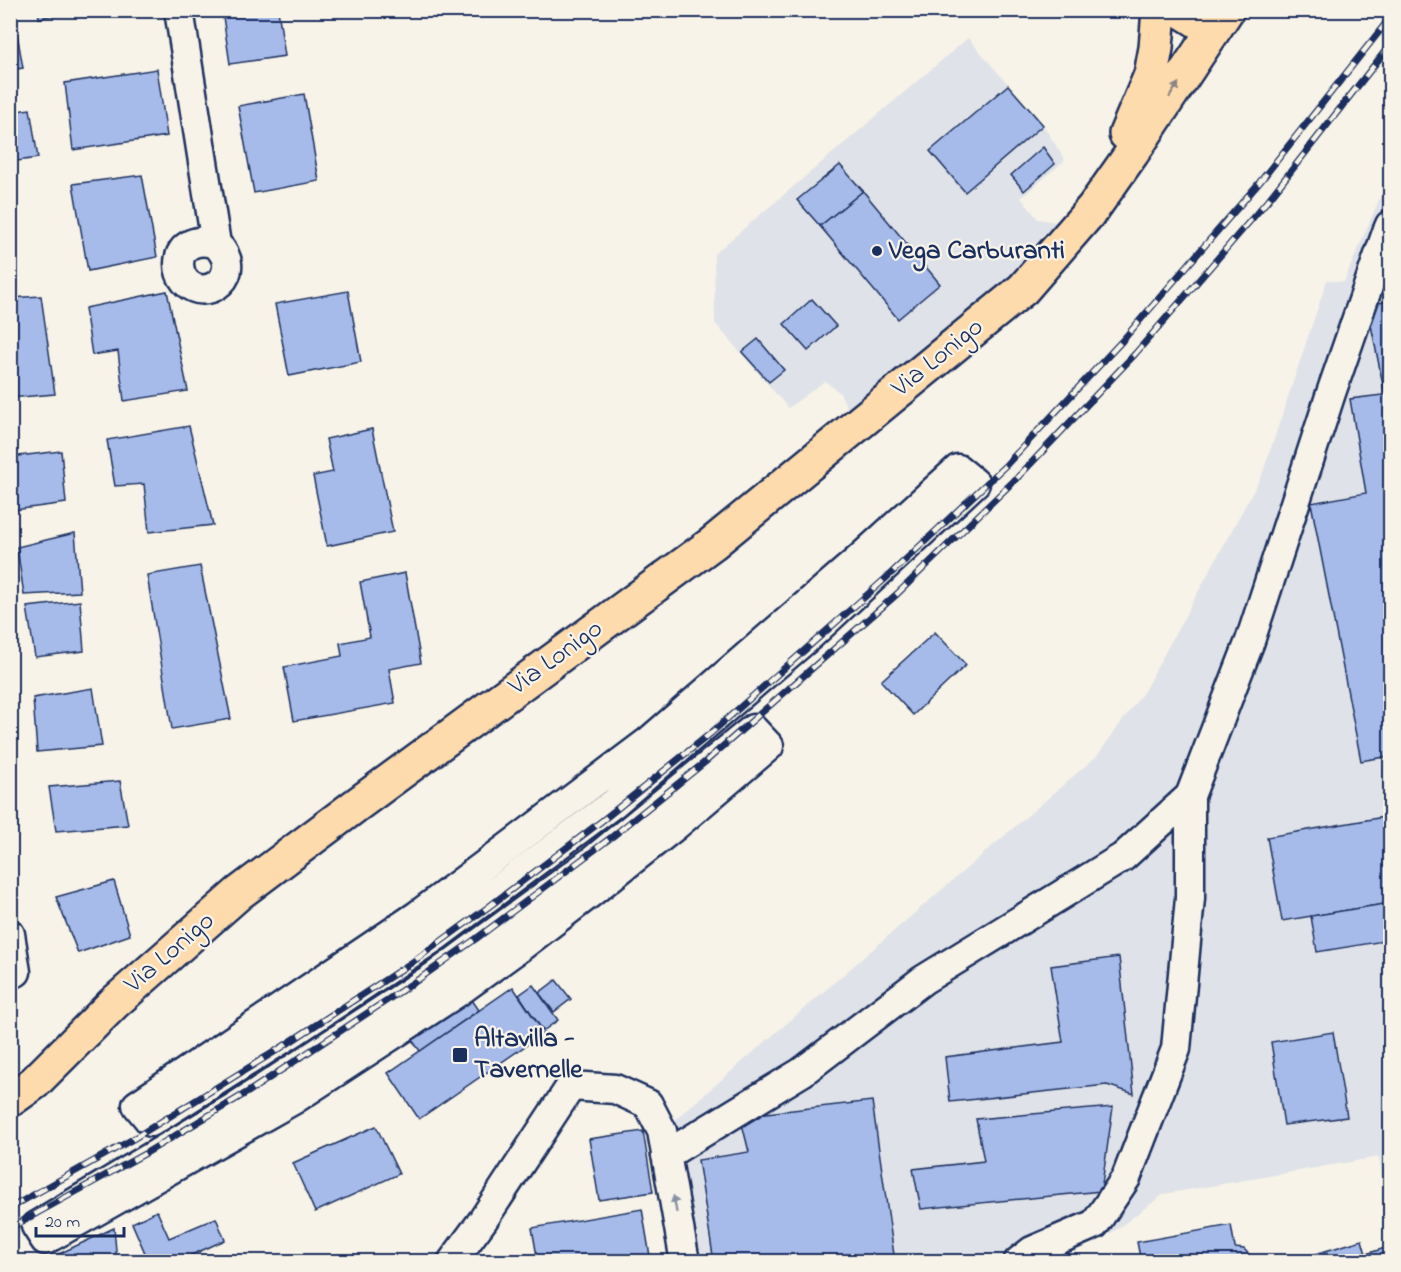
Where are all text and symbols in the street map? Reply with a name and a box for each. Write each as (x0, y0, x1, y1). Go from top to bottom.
one-way arrow (1168, 82, 1180, 98)
place label: Vega Carburanti (888, 232, 1065, 272)
marker: Vega Carburanti (870, 244, 884, 258)
street label: Via Lonigo (883, 309, 992, 408)
street label: Via Lonigo (500, 610, 611, 706)
street label: Via Lonigo (115, 903, 224, 1004)
place label: Altavilla - Tavernelle (474, 1020, 583, 1090)
marker: Altavilla - Tavernelle (451, 1046, 469, 1064)
one-way arrow (670, 1194, 679, 1213)
scale bar (36, 1200, 124, 1238)
text: 20 m (45, 1210, 80, 1236)

